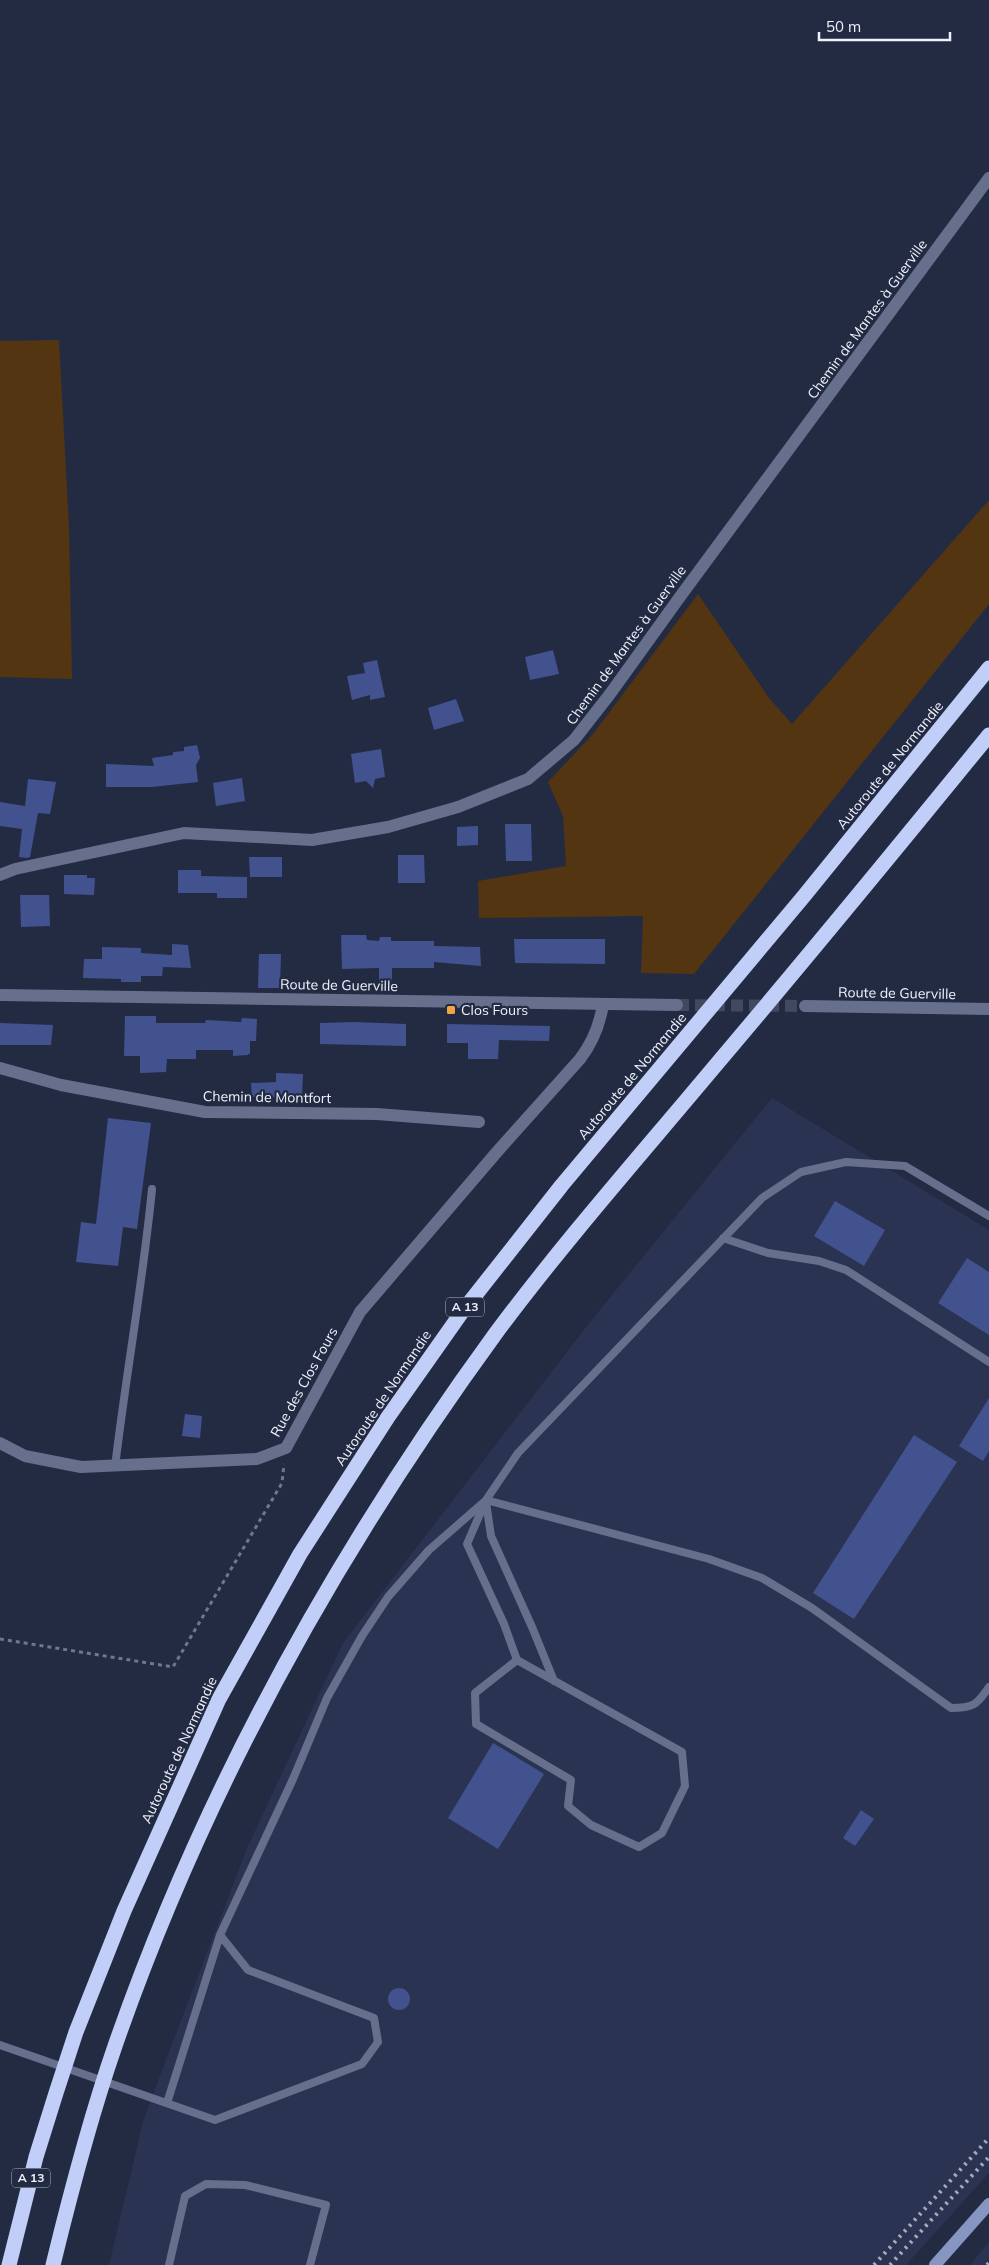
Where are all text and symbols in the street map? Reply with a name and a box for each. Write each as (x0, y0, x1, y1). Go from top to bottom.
scale bar (819, 10, 950, 42)
text: 50 m (826, 17, 861, 36)
street label: Chemin de Mantes à Guerville (803, 236, 931, 402)
street label: Chemin de Mantes à Guerville (562, 562, 690, 728)
street label: Autoroute de Normandie (833, 697, 947, 833)
street label: Route de Guerville (280, 975, 398, 995)
street label: Route de Guerville (838, 983, 956, 1003)
place label: Clos Fours (461, 1001, 528, 1019)
marker: Clos Fours (445, 1004, 457, 1016)
street label: Autoroute de Normandie (574, 1009, 690, 1143)
street label: Chemin de Montfort (203, 1087, 332, 1107)
road number: A 13 (446, 1298, 484, 1316)
street label: Rue des Clos Fours (266, 1324, 342, 1440)
street label: Autoroute de Normandie (331, 1327, 435, 1469)
street label: Autoroute de Normandie (137, 1674, 221, 1826)
road number: A 13 (12, 2168, 50, 2188)

